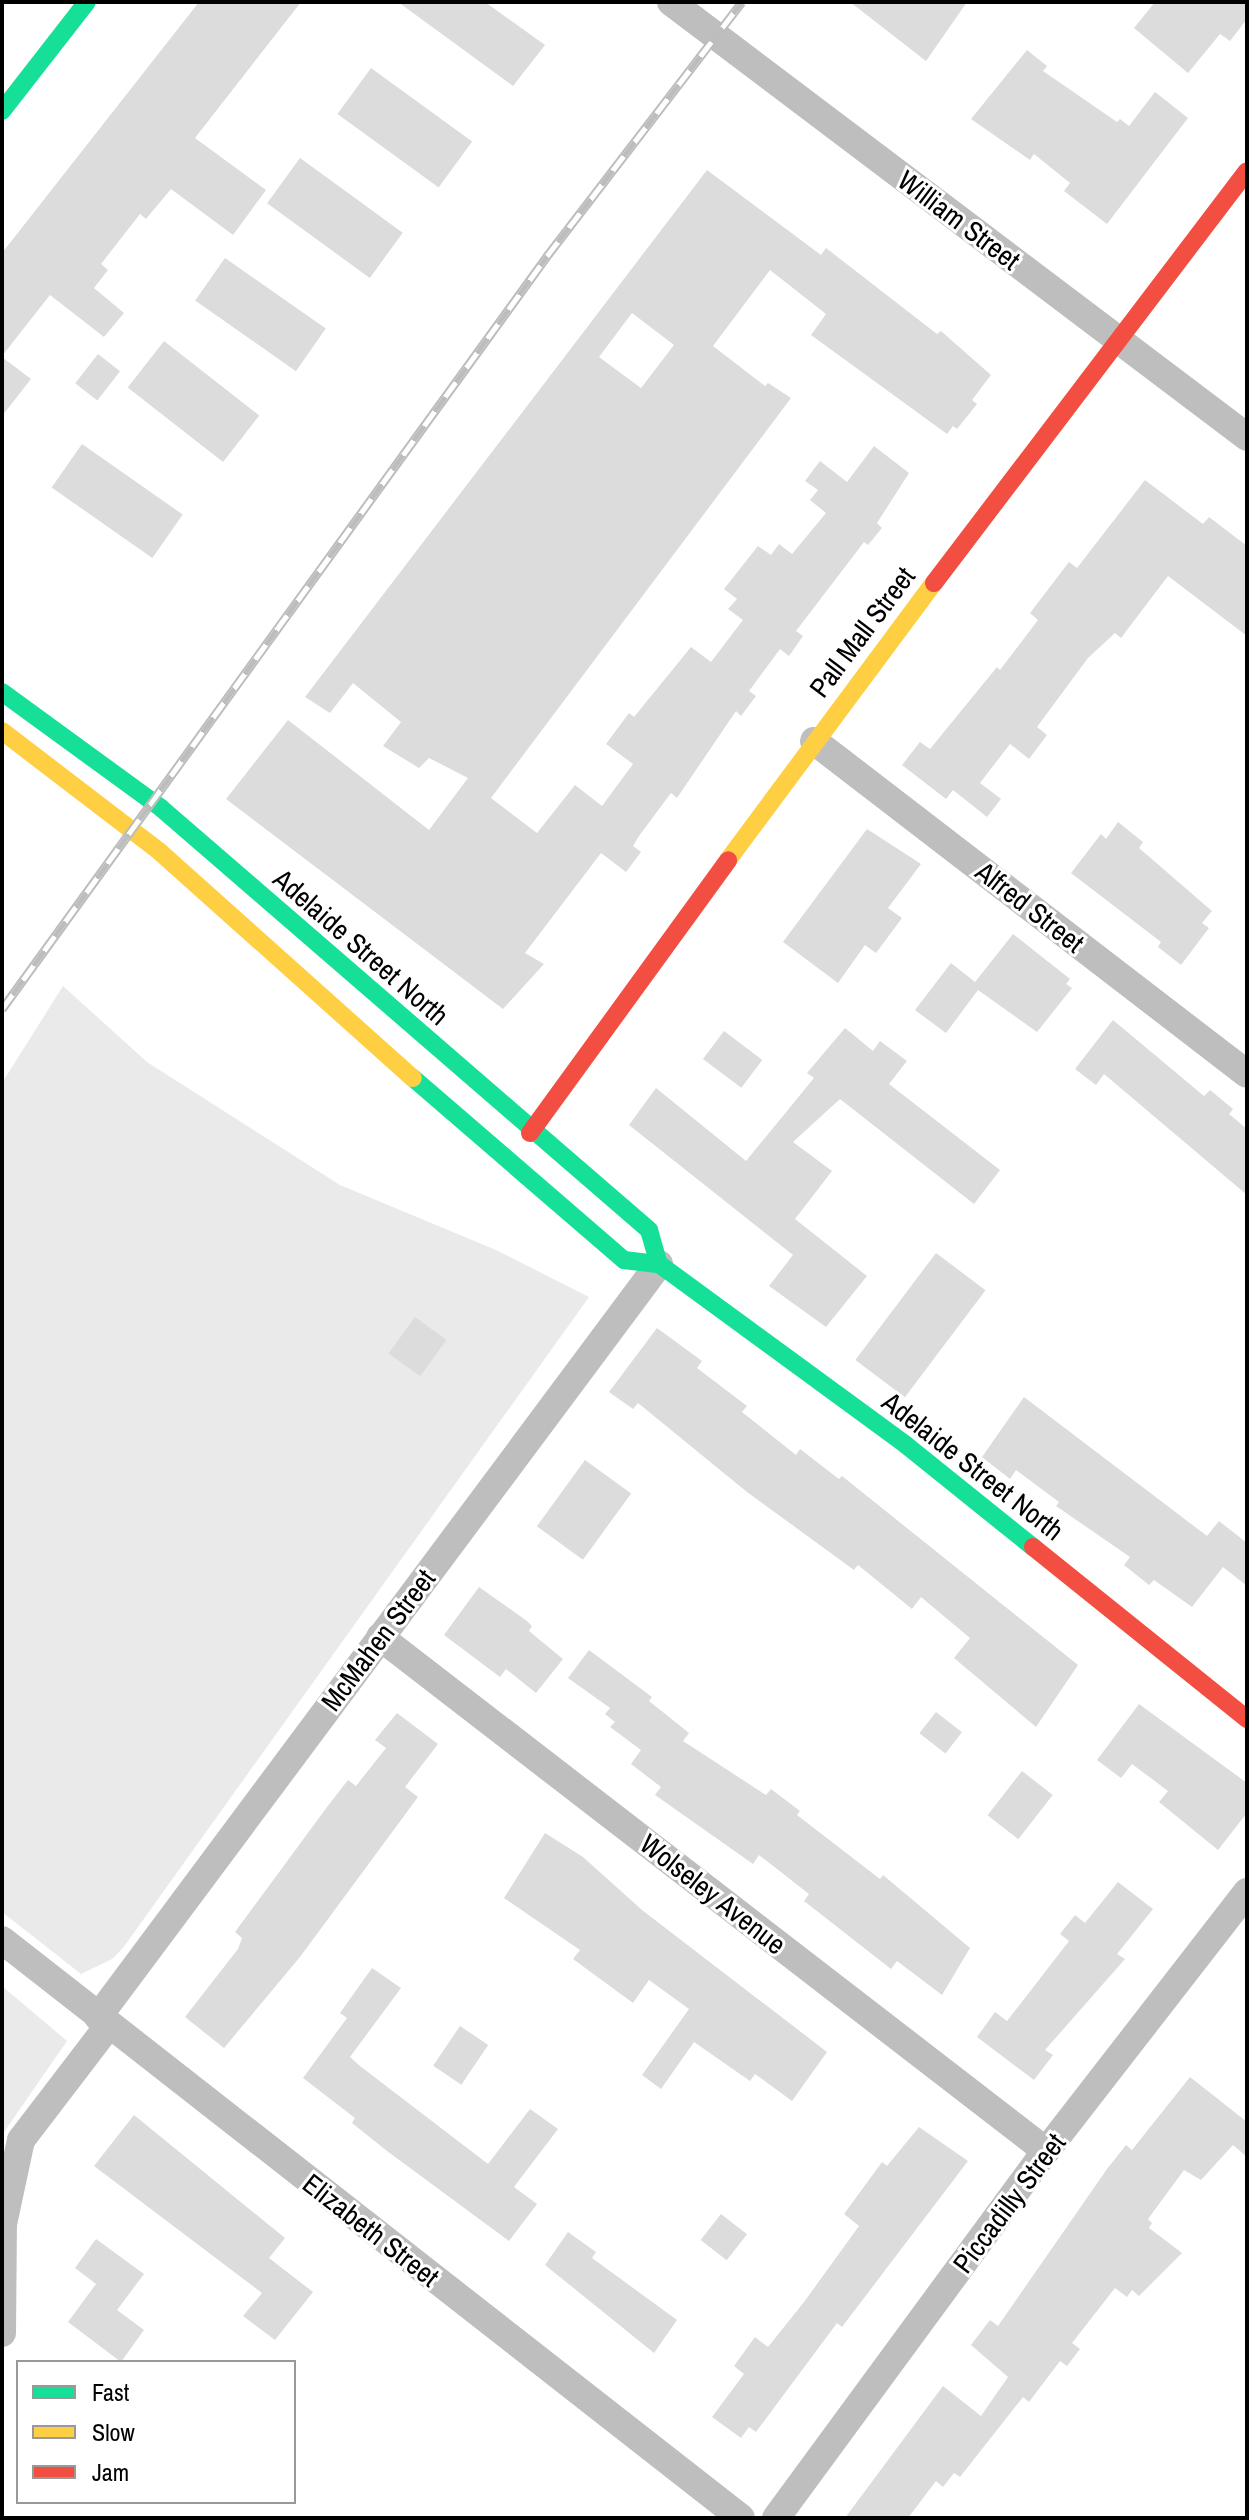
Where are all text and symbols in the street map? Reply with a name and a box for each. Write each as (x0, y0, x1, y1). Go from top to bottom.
street label: William Street (891, 163, 1027, 277)
street label: Pall Mall Street (802, 560, 922, 704)
street label: Alfred Street (969, 854, 1091, 960)
street label: Adelaide Street North (267, 862, 455, 1032)
street label: Adelaide Street North (876, 1385, 1070, 1547)
street label: McMahen Street (314, 1563, 442, 1717)
street label: Wolseley Avenue (633, 1826, 793, 1962)
street label: Piccadilly Street (946, 2127, 1072, 2279)
street label: Elizabeth Street (296, 2166, 446, 2294)
legend (16, 2360, 296, 2504)
text: Fast (92, 2376, 129, 2408)
text: Slow (92, 2416, 135, 2448)
text: Jam (92, 2456, 129, 2488)

